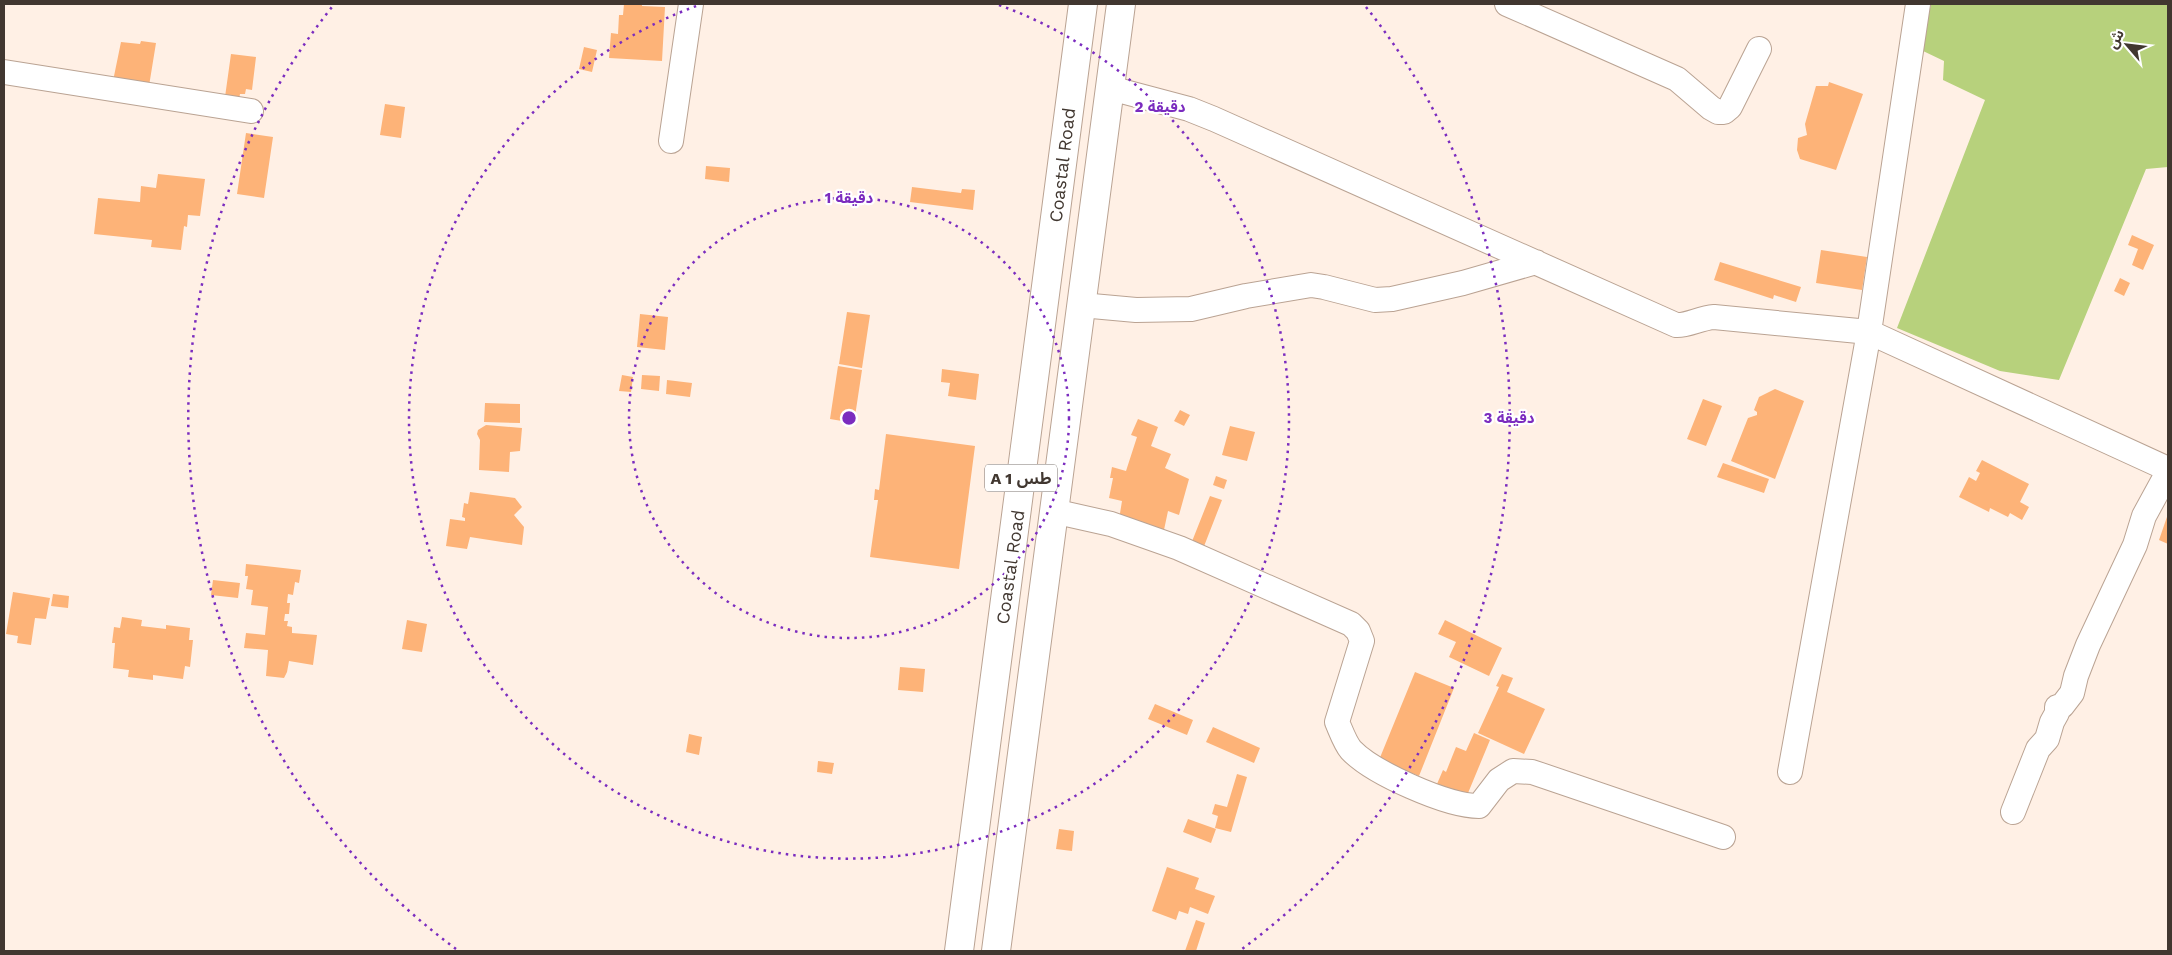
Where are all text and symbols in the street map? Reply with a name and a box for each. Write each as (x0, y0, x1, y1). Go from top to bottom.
north arrow (2102, 20, 2152, 70)
text: ش (2104, 27, 2127, 51)
text: 2 دقيقة (1135, 98, 1186, 116)
street label: Coastal Road (1045, 106, 1079, 224)
text: 1 دقيقة (825, 189, 873, 207)
centre of rings (840, 409, 858, 427)
text: 3 دقيقة (1484, 409, 1535, 427)
road number: A 1 طس (985, 464, 1057, 492)
street label: Coastal Road (992, 508, 1028, 626)

